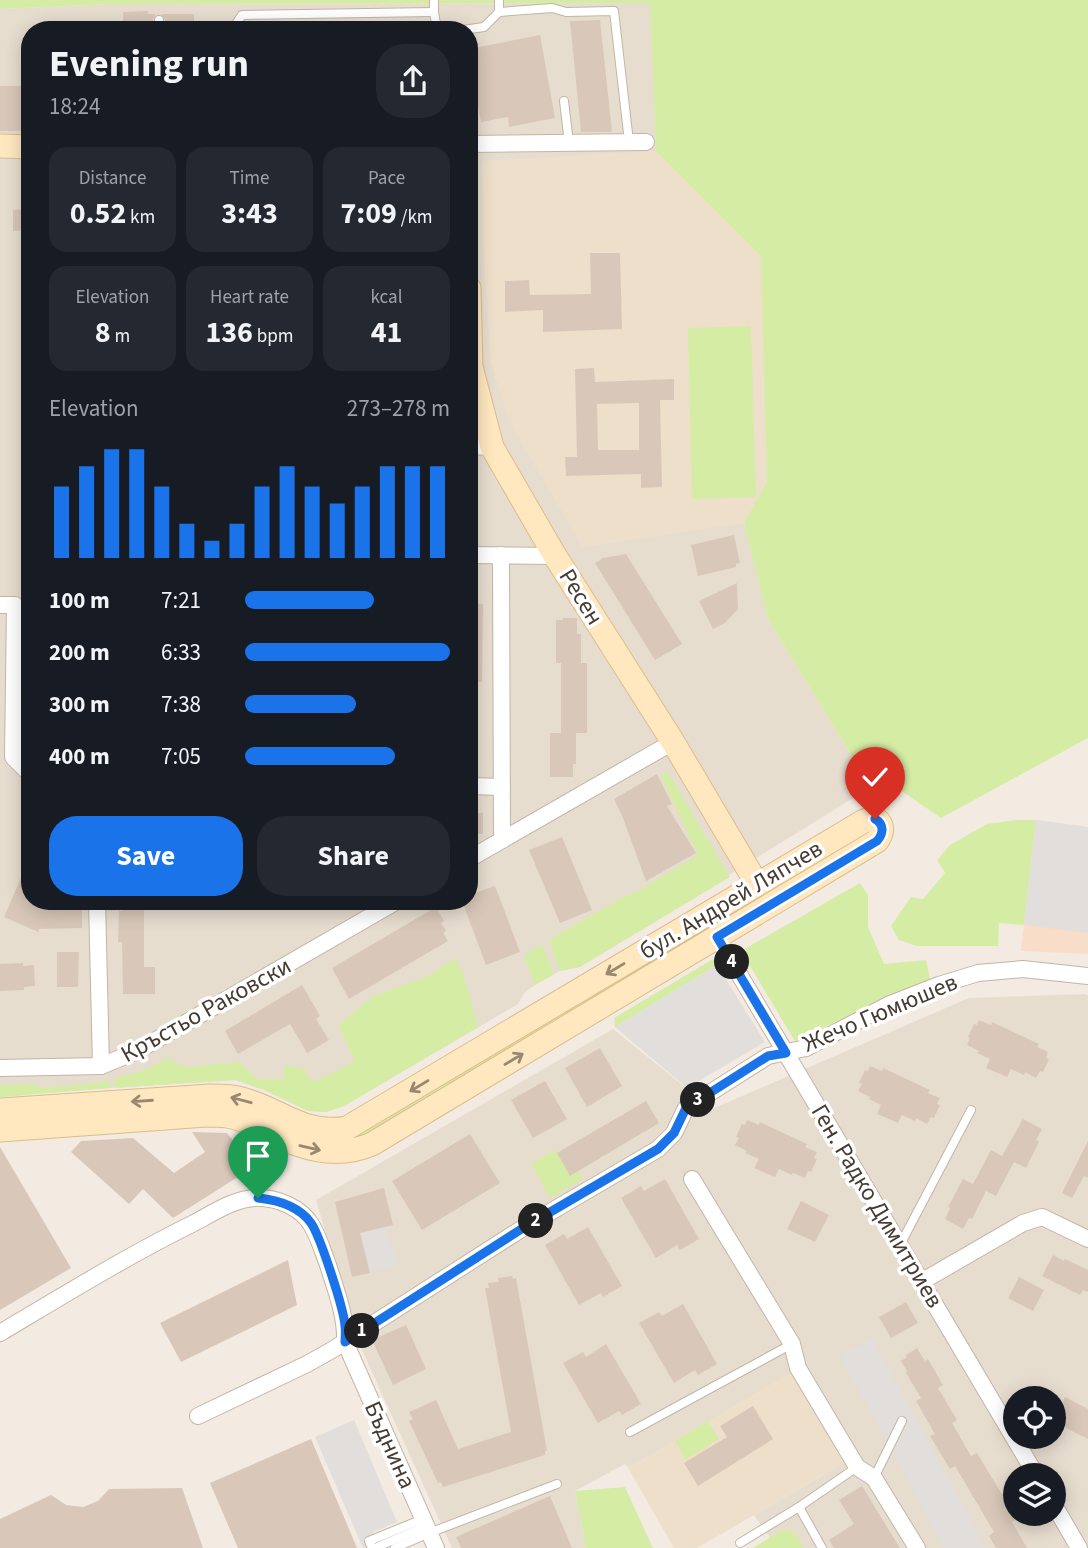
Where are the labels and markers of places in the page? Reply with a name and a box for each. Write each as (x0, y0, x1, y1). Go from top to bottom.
pin (845, 747, 905, 819)
pin: 4 (714, 944, 750, 979)
pin: 3 (680, 1082, 716, 1118)
pin (228, 1126, 288, 1198)
pin: 2 (518, 1204, 554, 1238)
pin: 1 (344, 1314, 380, 1348)

